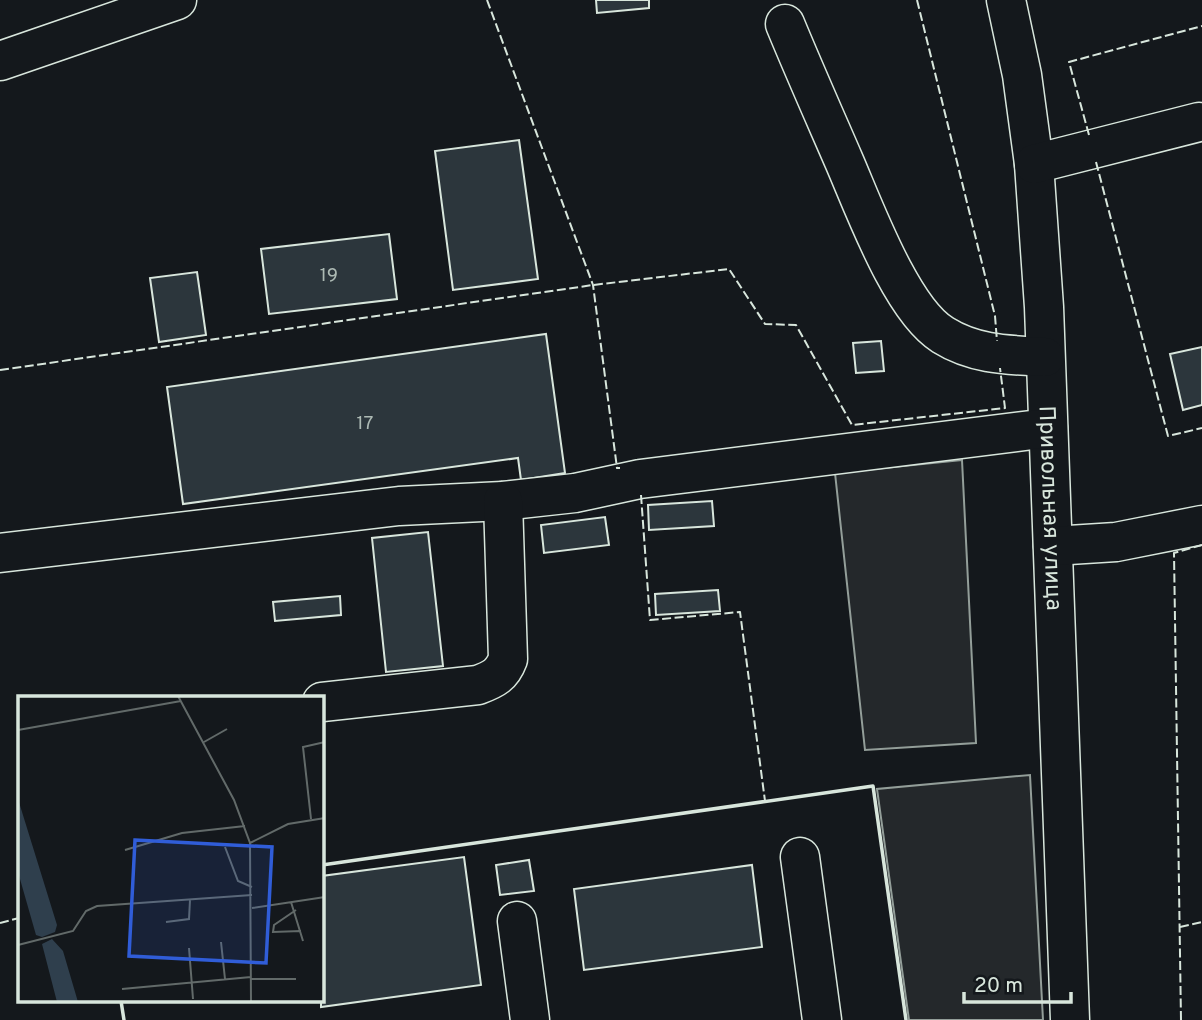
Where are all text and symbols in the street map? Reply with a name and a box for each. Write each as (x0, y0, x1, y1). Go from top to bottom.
house number: 19 (320, 264, 338, 288)
street label: Привольная улица (1031, 405, 1067, 611)
house number: 17 (357, 412, 374, 436)
inset map (18, 696, 324, 1002)
scale bar (964, 960, 1071, 1004)
text: 20 m (974, 973, 1023, 1000)

